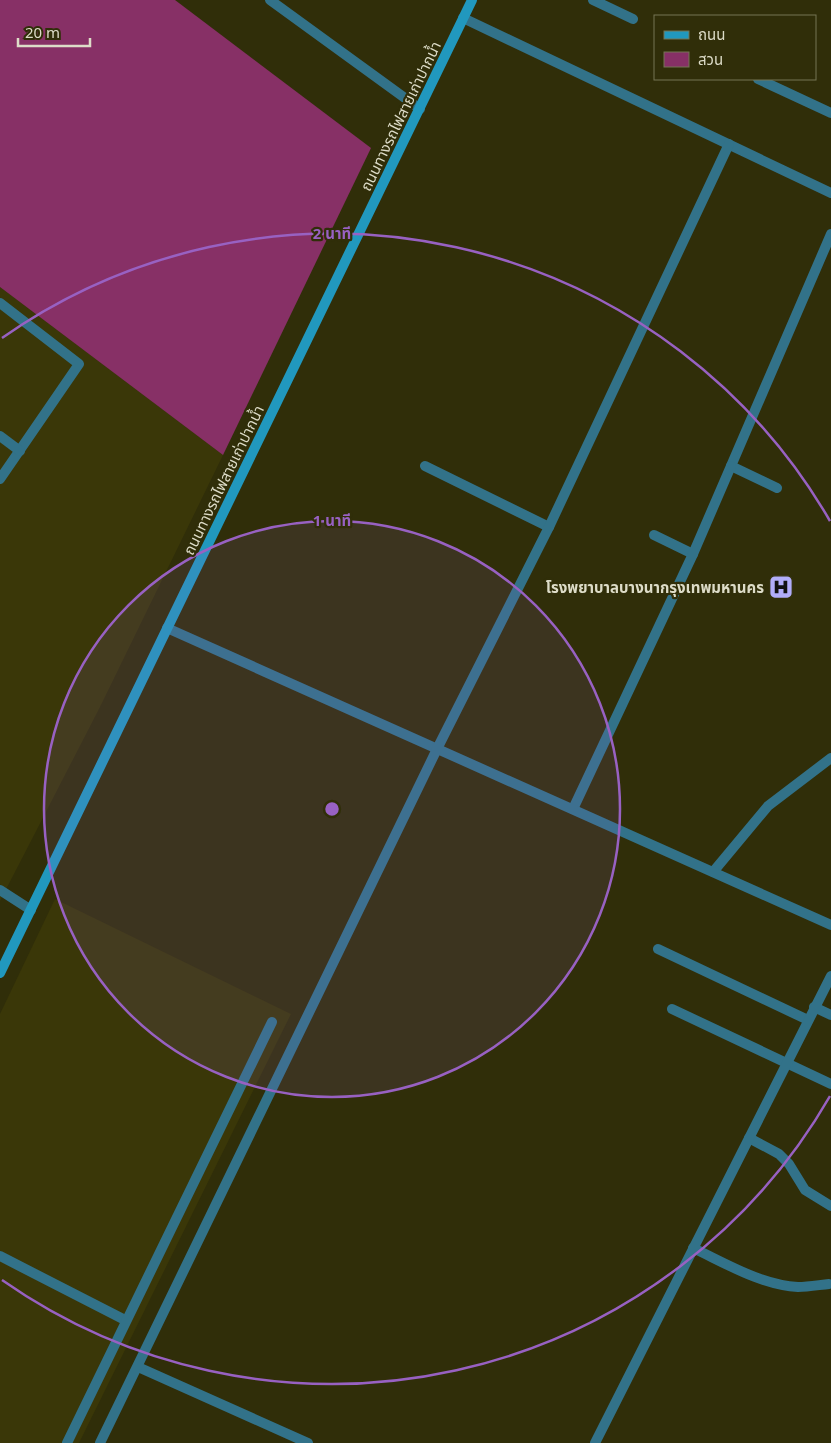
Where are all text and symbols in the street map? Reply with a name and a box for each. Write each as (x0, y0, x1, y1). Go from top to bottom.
scale bar (18, 15, 90, 47)
legend (654, 15, 816, 80)
text: 20 m (25, 22, 60, 42)
text: ถนน (698, 24, 725, 44)
street label: ถนนทางรถไฟสายเก่าปากน้ำ (355, 38, 445, 194)
text: สวน (698, 49, 723, 69)
text: 2 นาที (313, 223, 351, 243)
street label: ถนนทางรถไฟสายเก่าปากน้ำ (178, 402, 268, 558)
text: 1 นาที (313, 510, 351, 530)
hospital icon: โรงพยาบาลบางนากรุงเทพมหานคร (768, 574, 794, 600)
place label: โรงพยาบาลบางนากรุงเทพมหานคร (546, 577, 764, 597)
centre of rings (323, 800, 341, 818)

